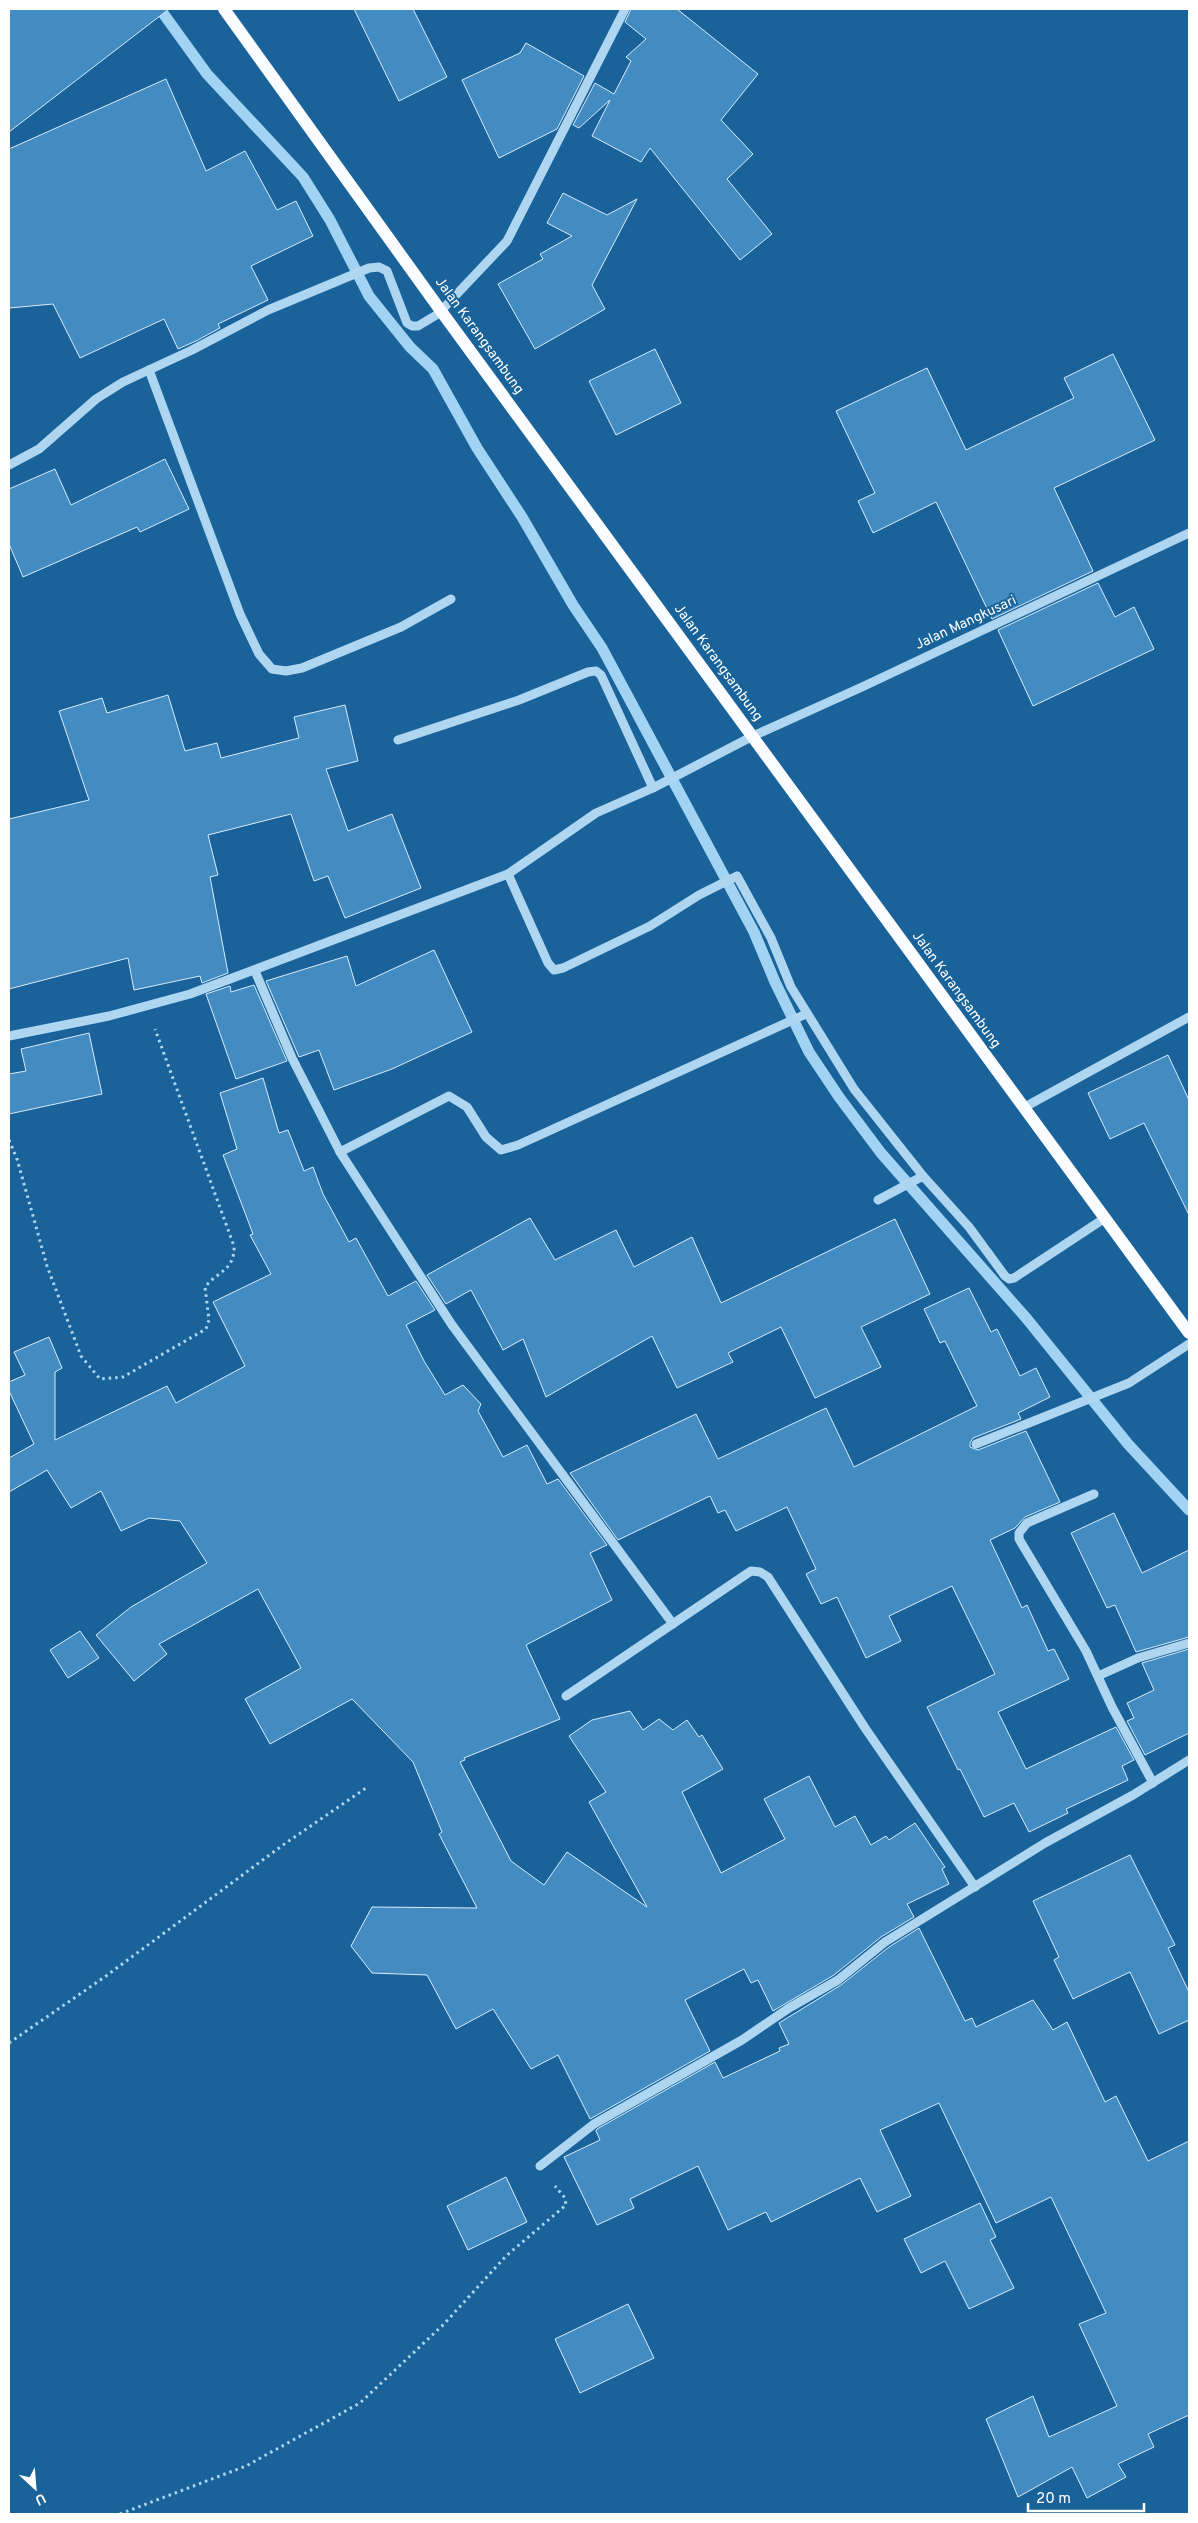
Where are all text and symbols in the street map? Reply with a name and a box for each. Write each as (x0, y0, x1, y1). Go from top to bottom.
street label: Jalan Karangsambung (431, 274, 527, 398)
street label: Jalan Mangkusari (913, 592, 1019, 654)
street label: Jalan Karangsambung (670, 601, 766, 725)
street label: Jalan Karangsambung (908, 928, 1004, 1052)
north arrow (10, 2463, 60, 2513)
scale bar (1028, 2480, 1144, 2512)
text: U (32, 2489, 48, 2508)
text: 20 m (1036, 2490, 1071, 2509)

